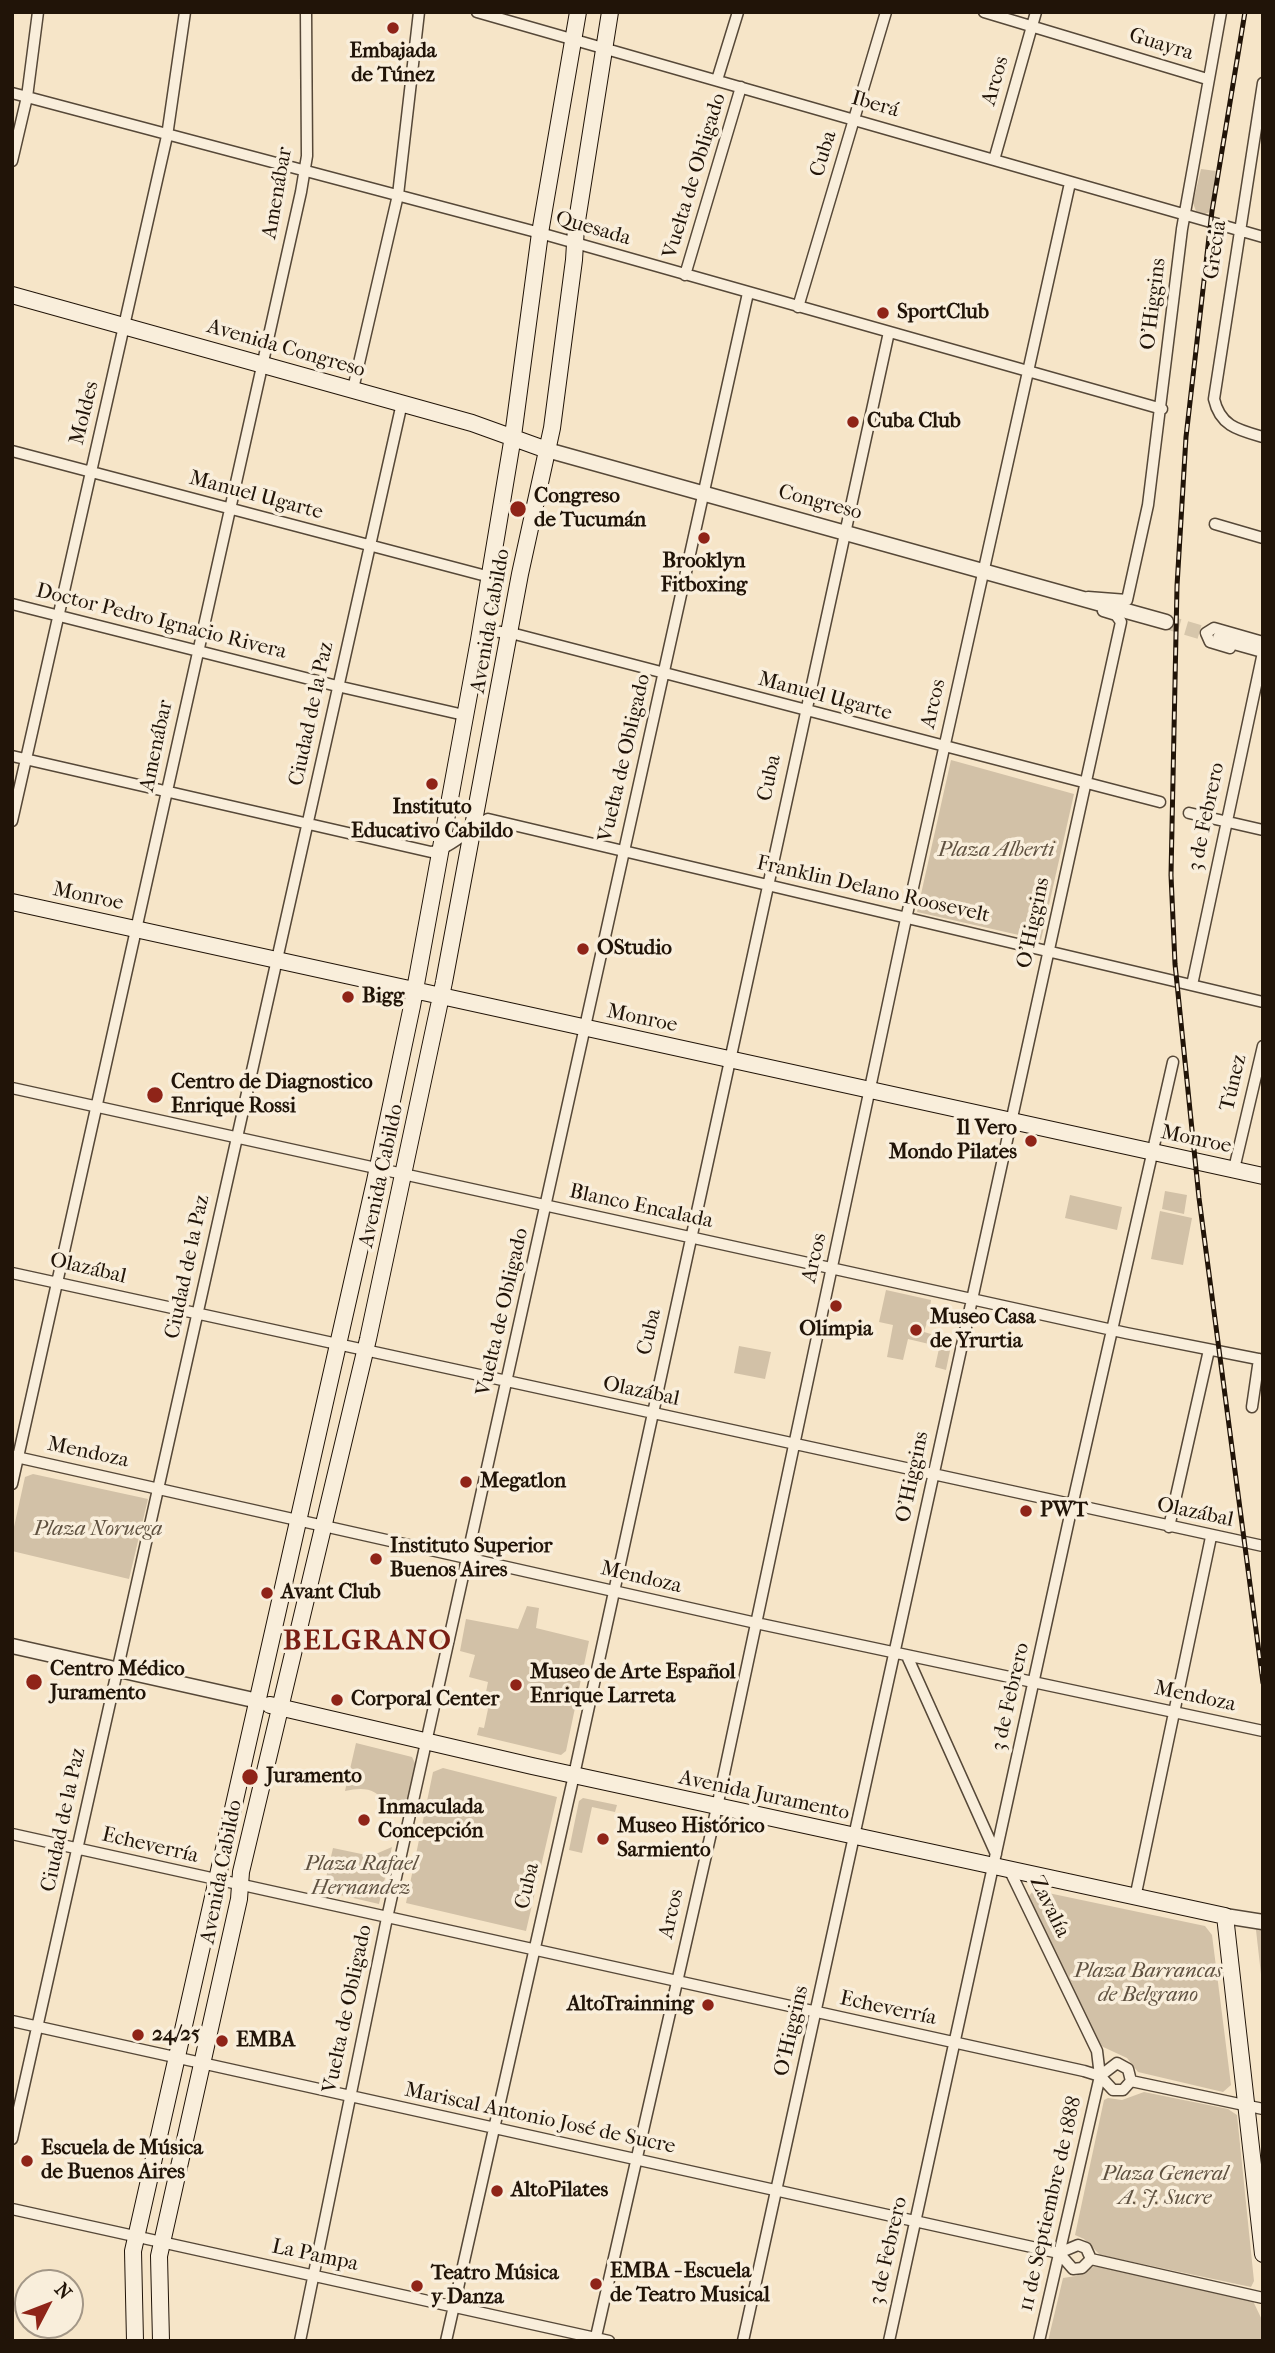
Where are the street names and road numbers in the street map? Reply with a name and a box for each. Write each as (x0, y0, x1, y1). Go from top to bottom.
street label: Guayra (1126, 23, 1196, 67)
street label: Arcos (977, 53, 1015, 109)
street label: Iberá (848, 86, 902, 124)
street label: Vuelta de Obligado (658, 90, 732, 262)
street label: Cuba (805, 128, 843, 180)
street label: Amenábar (258, 145, 298, 241)
street label: Quesada (553, 206, 633, 252)
street label: Grecia (1199, 219, 1233, 281)
street label: O'Higgins (1136, 257, 1172, 351)
street label: Avenida Congreso (204, 314, 368, 384)
street label: Moldes (65, 379, 105, 447)
street label: Manuel Ugarte (186, 466, 326, 526)
street label: Congreso (775, 480, 865, 526)
street label: Avenida Cabildo (466, 547, 516, 695)
street label: Doctor Pedro Ignacio Rivera (33, 579, 289, 665)
street label: Ciudad de la Paz (284, 640, 340, 788)
street label: Manuel Ugarte (755, 667, 895, 727)
street label: Vuelta de Obligado (593, 672, 657, 844)
street label: Arcos (916, 677, 952, 731)
street label: Amenábar (135, 698, 179, 794)
street label: Cuba (753, 753, 787, 803)
street label: 3 de Febrero (1183, 760, 1231, 874)
street label: Franklin Delano Roosevelt (754, 851, 992, 929)
street label: O'Higgins (1012, 875, 1056, 971)
street label: Monroe (50, 877, 126, 917)
street label: Monroe (604, 999, 680, 1039)
street label: Túnez (1215, 1052, 1253, 1114)
street label: Avenida Cabildo (354, 1102, 410, 1250)
street label: Monroe (1158, 1120, 1234, 1160)
street label: Blanco Encalada (567, 1179, 715, 1235)
street label: Ciudad de la Paz (160, 1193, 216, 1341)
street label: Vuelta de Obligado (471, 1226, 535, 1398)
street label: Arcos (797, 1231, 833, 1285)
street label: Olazábal (47, 1248, 129, 1290)
street label: Cuba (632, 1306, 668, 1358)
street label: Olazábal (600, 1372, 682, 1412)
street label: O'Higgins (891, 1429, 935, 1525)
street label: Mendoza (45, 1432, 131, 1474)
street label: Olazábal (1154, 1493, 1236, 1533)
street label: Mendoza (598, 1556, 684, 1600)
street label: 3 de Febrero (986, 1640, 1036, 1754)
street label: Mendoza (1152, 1676, 1238, 1718)
street label: Ciudad de la Paz (36, 1746, 92, 1894)
street label: Avenida Juramento (676, 1766, 852, 1826)
street label: Avenida Cabildo (196, 1798, 248, 1946)
street label: Echeverría (99, 1823, 201, 1869)
street label: Cuba (510, 1860, 546, 1912)
street label: Zavalía (1023, 1872, 1075, 1942)
street label: Arcos (654, 1887, 690, 1941)
street label: Vuelta de Obligado (318, 1923, 378, 2095)
street label: O'Higgins (769, 1983, 815, 2079)
street label: Echeverría (837, 1986, 939, 2032)
street label: Mariscal Antonio José de Sucre (402, 2078, 678, 2160)
street label: 11 de Septiembre de 1888 (1014, 2094, 1088, 2314)
street label: 3 de Febrero (864, 2194, 914, 2308)
street label: La Pampa (269, 2235, 361, 2277)

